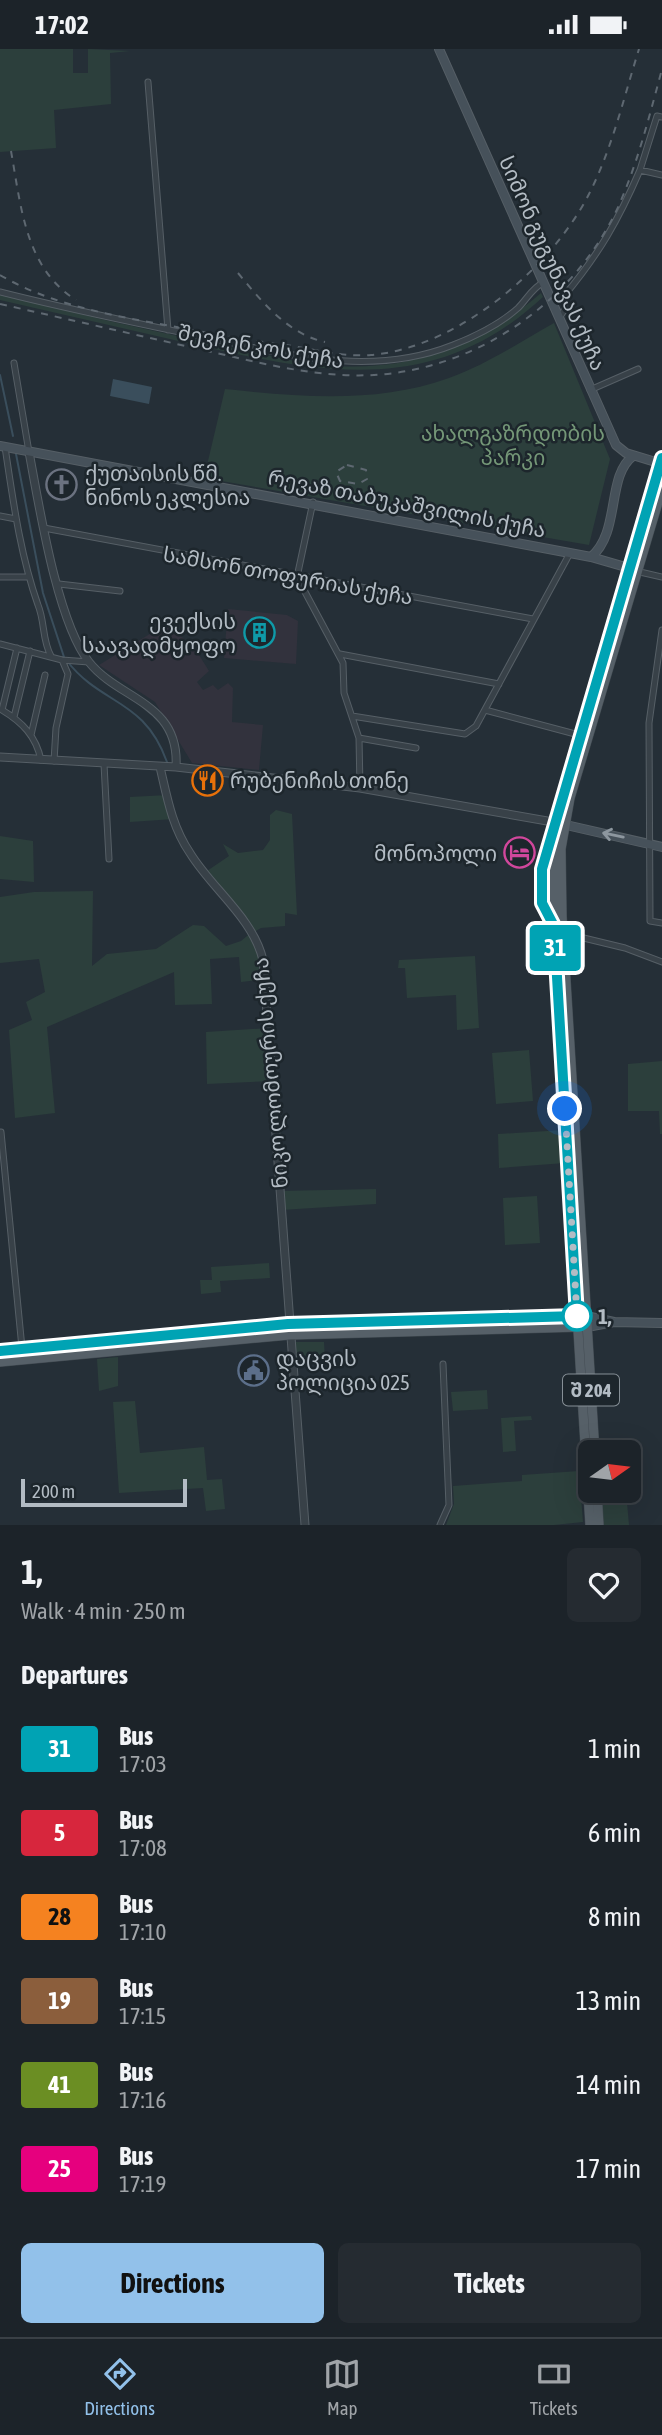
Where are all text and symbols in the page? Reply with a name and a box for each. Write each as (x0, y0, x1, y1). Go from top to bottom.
text: 17:02 (35, 10, 89, 40)
street label: სიმონ გუგუნავას ქუჩა (494, 152, 611, 374)
street label: შევჩენკოს ქუჩა (176, 320, 346, 373)
park label: ახალგაზრდობის პარკი (421, 421, 605, 470)
place label: ქუთაისის წმ. ნინოს ეკლესია (85, 461, 250, 511)
street label: რევაზ თაბუკაშვილის ქუჩა (266, 464, 548, 544)
church icon: ქუთაისის წმ. ნინოს ეკლესია (45, 468, 79, 502)
street label: სამსონ თოფურიას ქუჩა (161, 541, 415, 610)
place label: ევექსის საავადმყოფო (82, 609, 236, 659)
building icon: ევექსის საავადმყოფო (242, 616, 276, 650)
restaurant icon: რუბენიჩის თონე (190, 763, 224, 797)
place label: რუბენიჩის თონე (230, 768, 409, 793)
one-way arrow (602, 828, 625, 842)
hotel icon: მონოპოლი (503, 836, 537, 870)
place label: მონოპოლი (374, 841, 497, 867)
line badge: 31 (524, 925, 586, 971)
text: 31 (544, 934, 566, 961)
street label: ნიკო ლომოურის ქუჩა (248, 956, 294, 1189)
your location (547, 1091, 582, 1126)
marker: 1, (562, 1301, 592, 1331)
place label: 1, (598, 1304, 612, 1328)
place label: დაცვის პოლიცია 025 (276, 1346, 410, 1396)
public building icon: დაცვის პოლიცია 025 (236, 1353, 270, 1387)
road number: შ 204 (563, 1375, 619, 1406)
north arrow (578, 1440, 640, 1503)
map controls (578, 1440, 641, 1503)
scale bar (21, 1476, 187, 1508)
text: 200 m (32, 1480, 75, 1502)
button: heart (567, 1548, 641, 1622)
text: 1, (21, 1553, 42, 1591)
text: Walk · 4 min · 250 m (21, 1598, 185, 1624)
text: Departures (21, 1660, 128, 1690)
text: Bus (119, 1721, 153, 1751)
text: 1 min (588, 1734, 641, 1764)
text: 31 (48, 1735, 71, 1762)
text: 17:03 (119, 1751, 167, 1777)
text: Bus (119, 1805, 153, 1835)
text: 6 min (588, 1818, 641, 1848)
text: 5 (54, 1819, 65, 1846)
text: 17:08 (119, 1835, 167, 1861)
text: Bus (119, 1889, 153, 1919)
text: 8 min (588, 1902, 641, 1932)
text: 28 (48, 1903, 71, 1930)
text: 17:10 (119, 1919, 166, 1945)
text: Bus (119, 1973, 153, 2003)
text: 13 min (576, 1986, 641, 2016)
text: 19 (48, 1987, 71, 2014)
text: 17:15 (119, 2003, 166, 2029)
text: Bus (119, 2057, 153, 2087)
text: 14 min (576, 2070, 641, 2100)
text: 41 (48, 2071, 71, 2098)
text: 17:16 (119, 2087, 166, 2113)
text: Bus (119, 2141, 153, 2171)
text: 17 min (576, 2154, 641, 2184)
text: 25 (48, 2155, 71, 2182)
text: 17:19 (119, 2171, 166, 2197)
button: Directions (21, 2243, 324, 2323)
button: Tickets (338, 2243, 641, 2323)
tab: Directions (84, 2355, 155, 2419)
tab: Map (323, 2355, 361, 2419)
tab: Tickets (530, 2355, 578, 2419)

